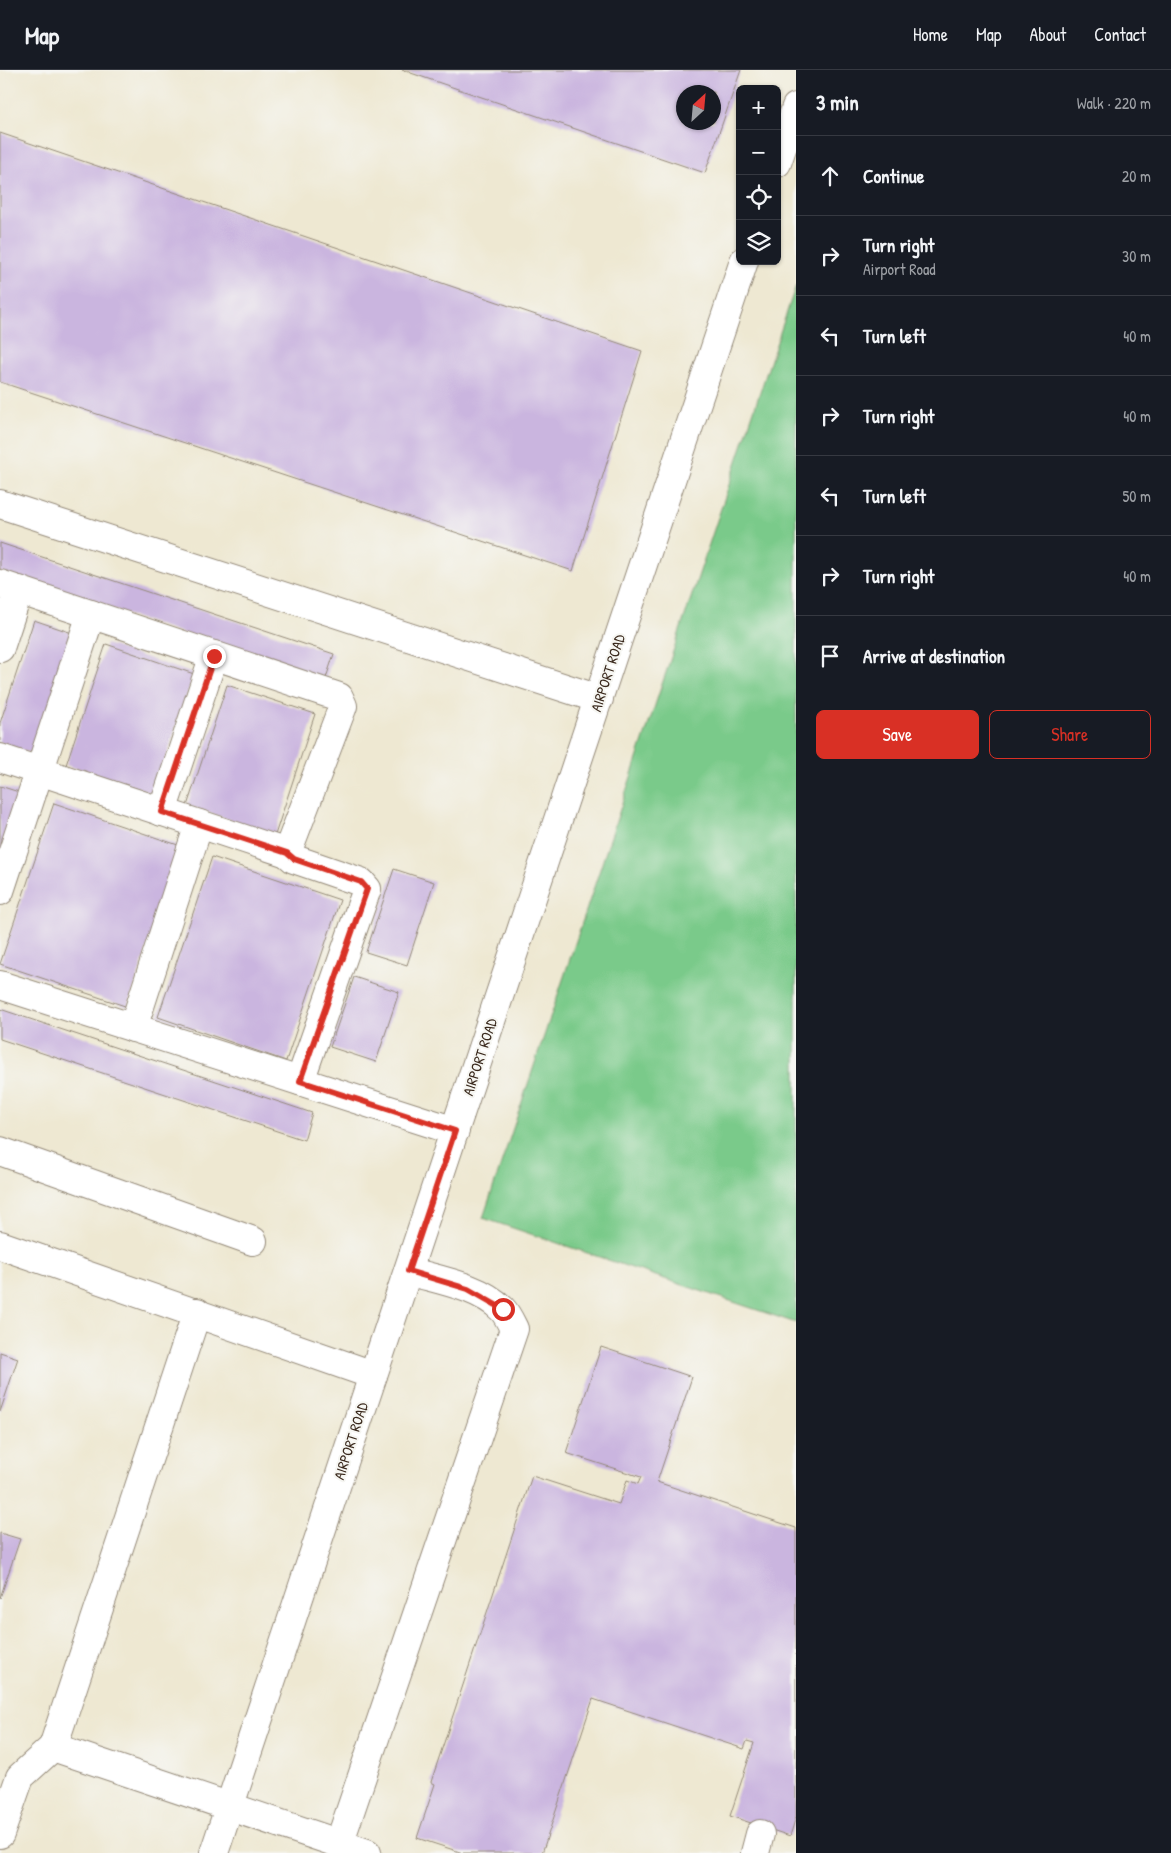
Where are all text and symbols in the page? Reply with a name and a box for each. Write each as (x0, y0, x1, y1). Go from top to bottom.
text: Map (25, 19, 59, 51)
text: Home (913, 22, 948, 47)
text: Map (976, 22, 1001, 47)
text: About (1029, 22, 1066, 47)
text: Contact (1094, 22, 1146, 47)
north arrow (676, 85, 721, 130)
map controls (736, 85, 781, 265)
button: + (736, 85, 781, 130)
text: 3 min (816, 88, 859, 117)
text: Walk · 220 m (1077, 92, 1151, 114)
button: − (736, 130, 781, 175)
icon: ahead (816, 162, 844, 190)
text: Continue (863, 163, 924, 189)
text: 20 m (1122, 165, 1151, 187)
button: locate (736, 175, 781, 220)
button: layers (736, 220, 781, 265)
text: Turn right (863, 232, 934, 258)
icon: right (816, 242, 844, 270)
text: 30 m (1122, 245, 1151, 267)
text: Airport Road (863, 258, 935, 280)
icon: left (816, 322, 844, 350)
text: Turn left (863, 323, 926, 349)
text: 40 m (1123, 325, 1151, 347)
icon: right (816, 402, 844, 430)
text: Turn right (863, 403, 934, 429)
text: 40 m (1123, 405, 1151, 427)
icon: left (816, 482, 844, 510)
text: Turn left (863, 483, 926, 509)
text: 50 m (1123, 485, 1151, 507)
icon: right (816, 562, 844, 590)
text: Turn right (863, 563, 934, 589)
text: 40 m (1123, 565, 1151, 587)
street label: AIRPORT ROAD (585, 631, 630, 714)
icon: arrive (816, 642, 844, 670)
text: Arrive at destination (863, 643, 1005, 669)
route end (203, 645, 226, 668)
button: Save (816, 710, 979, 759)
button: Share (989, 710, 1151, 759)
street label: AIRPORT ROAD (457, 1015, 502, 1098)
route start (492, 1298, 515, 1321)
street label: AIRPORT ROAD (328, 1399, 373, 1482)

